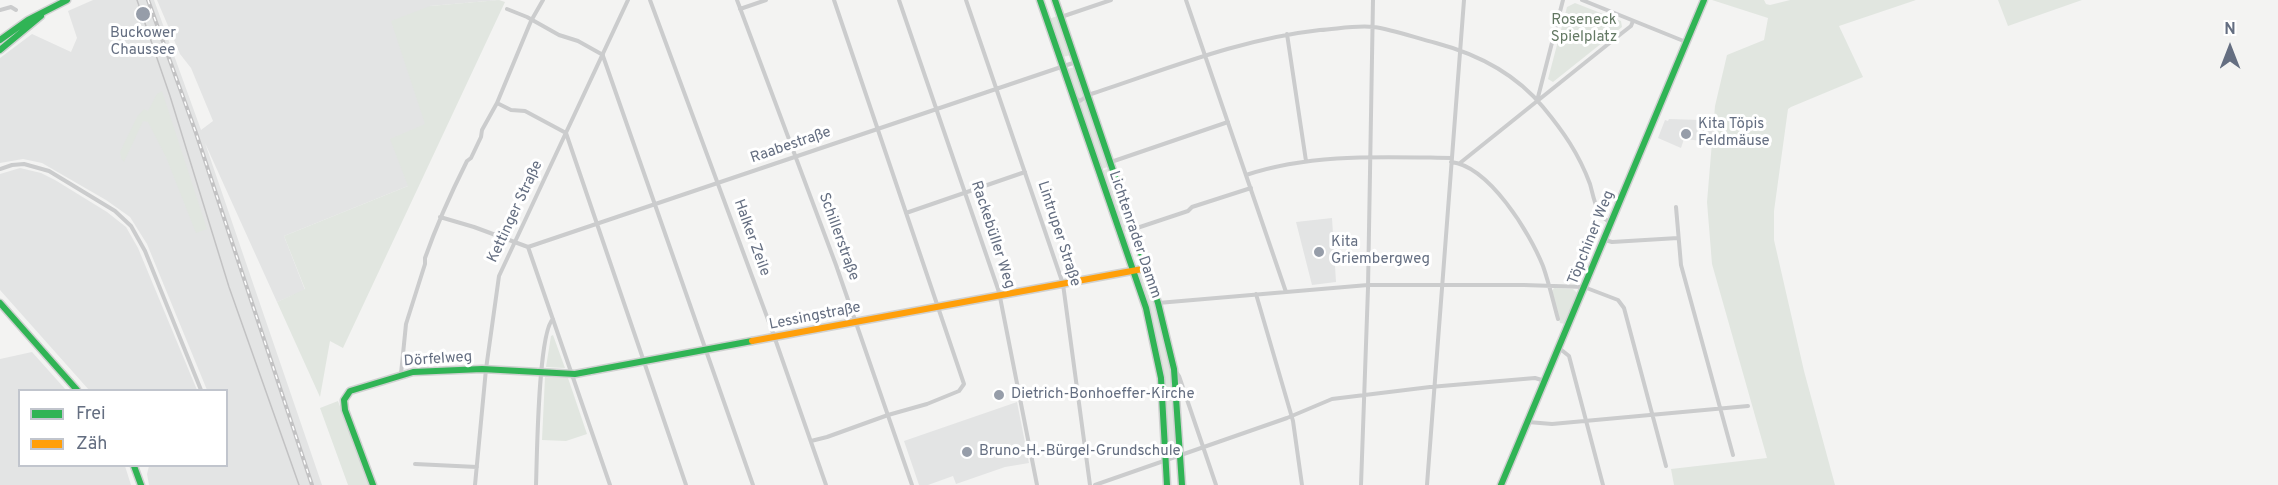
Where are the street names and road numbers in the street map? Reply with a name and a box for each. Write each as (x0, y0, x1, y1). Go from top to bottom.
street label: Raabestraße (748, 124, 834, 168)
street label: Kettinger Straße (485, 158, 547, 266)
street label: Lichtenrader Damm (1104, 169, 1164, 301)
street label: Rackebüller Weg (966, 179, 1018, 291)
street label: Lintruper Straße (1032, 179, 1084, 289)
street label: Töpchiner Weg (1565, 188, 1619, 288)
street label: Schillerstraße (814, 191, 862, 283)
street label: Halker Zeile (729, 197, 773, 279)
street label: Lessingstraße (768, 299, 862, 335)
street label: Dörfelweg (403, 349, 473, 371)

